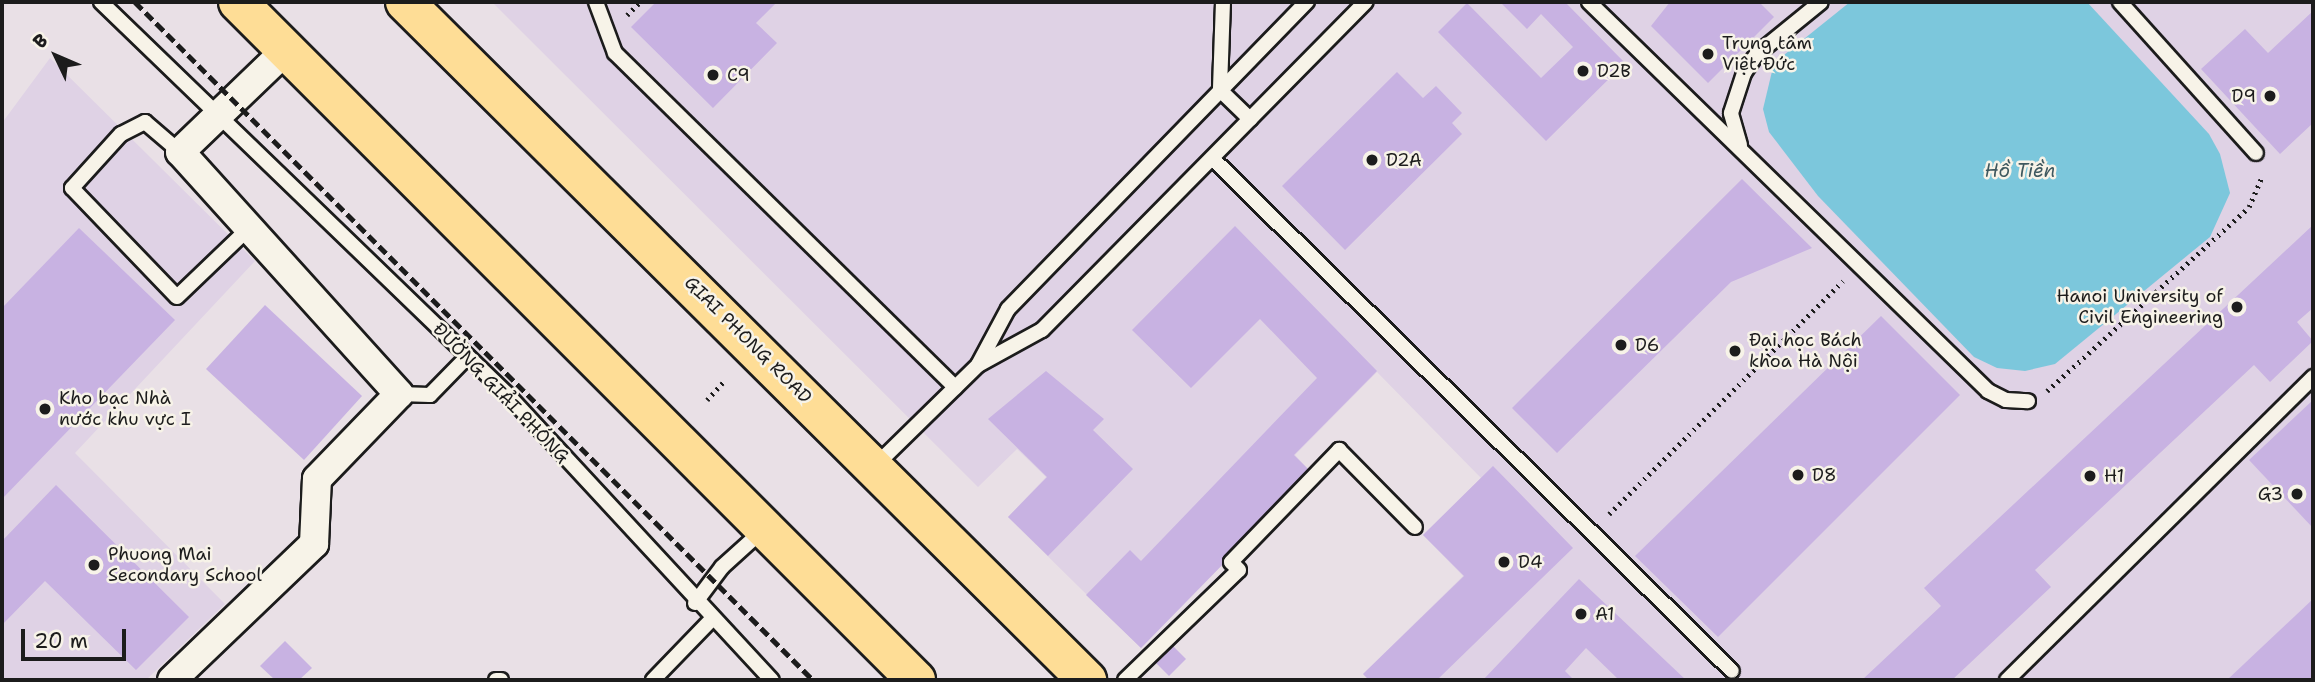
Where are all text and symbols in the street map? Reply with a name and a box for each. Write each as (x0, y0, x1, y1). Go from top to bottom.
north arrow (21, 21, 91, 91)
text: B (27, 28, 54, 54)
place label: Trung tâm Việt Đức (1722, 33, 1812, 76)
marker: Trung tâm Việt Đức (1700, 46, 1716, 62)
place label: D2B (1597, 60, 1631, 82)
marker: D2B (1575, 63, 1591, 79)
place label: C9 (727, 64, 750, 86)
marker: C9 (705, 67, 721, 83)
place label: D9 (2232, 85, 2256, 107)
marker: D9 (2262, 88, 2278, 104)
place label: D2A (1386, 149, 1422, 171)
marker: D2A (1364, 152, 1380, 168)
water label: Hồ Tiền (1985, 160, 2055, 182)
street label: GIAI PHONG ROAD (680, 272, 816, 408)
place label: Hanoi University of Civil Engineering (2056, 286, 2223, 328)
marker: Hanoi University of Civil Engineering (2229, 299, 2245, 315)
street label: ĐƯỜNG GIẢI PHÓNG (428, 318, 574, 468)
place label: Đại học Bách khoa Hà Nội (1749, 330, 1862, 372)
place label: D6 (1635, 334, 1659, 356)
marker: D6 (1613, 337, 1629, 353)
marker: Đại học Bách khoa Hà Nội (1727, 343, 1743, 359)
place label: Kho bạc Nhà nước khu vực I (59, 388, 191, 430)
marker: Kho bạc Nhà nước khu vực I (37, 401, 53, 417)
place label: D8 (1812, 464, 1836, 486)
place label: H1 (2104, 465, 2124, 487)
marker: D8 (1790, 467, 1806, 483)
marker: H1 (2082, 468, 2098, 484)
place label: G3 (2258, 483, 2283, 505)
marker: G3 (2289, 486, 2305, 502)
place label: Phuong Mai Secondary School (108, 544, 262, 586)
place label: D4 (1518, 551, 1542, 573)
marker: D4 (1496, 554, 1512, 570)
marker: Phuong Mai Secondary School (86, 557, 102, 573)
place label: A1 (1595, 603, 1615, 625)
marker: A1 (1573, 606, 1589, 622)
scale bar (24, 616, 130, 660)
text: 20 m (34, 627, 88, 655)

